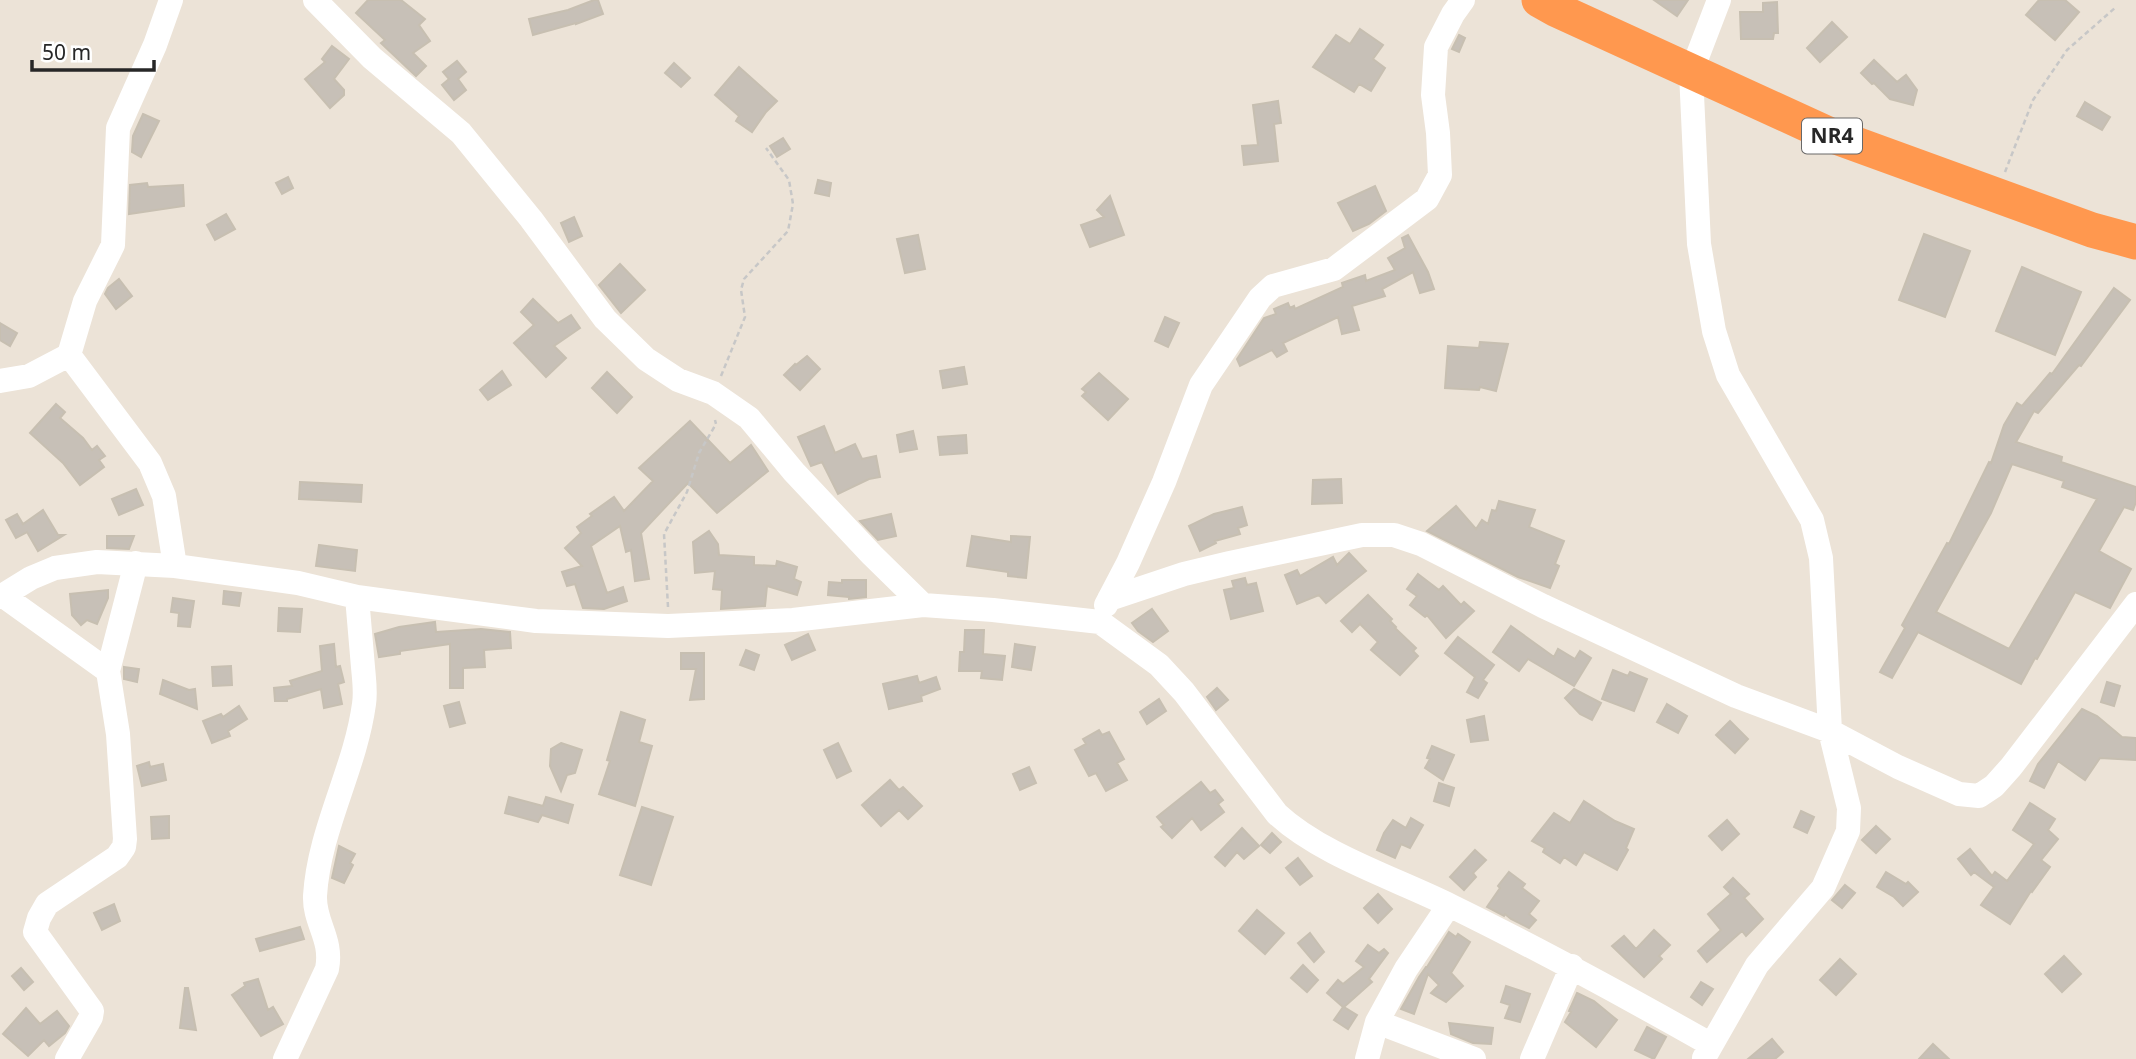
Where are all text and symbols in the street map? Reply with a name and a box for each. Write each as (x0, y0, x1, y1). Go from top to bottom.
scale bar (32, 28, 154, 72)
text: 50 m (42, 38, 91, 66)
road number: NR4 (1802, 118, 1862, 154)

